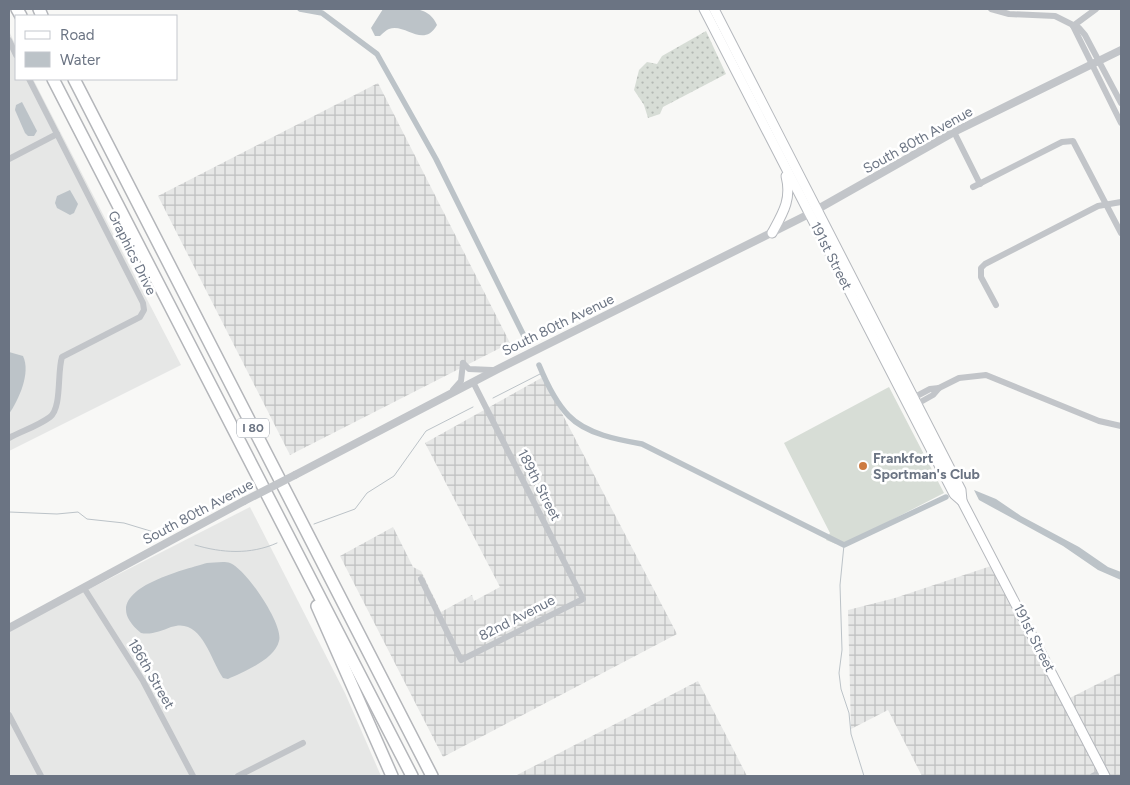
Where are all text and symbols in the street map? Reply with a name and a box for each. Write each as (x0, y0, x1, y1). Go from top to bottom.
legend (15, 15, 178, 80)
text: Road (60, 26, 95, 44)
text: Water (60, 51, 100, 69)
street label: South 80th Avenue (860, 103, 976, 177)
street label: Graphics Drive (104, 208, 160, 298)
street label: 191st Street (807, 219, 855, 293)
street label: South 80th Avenue (499, 290, 617, 360)
road number: I 80 (237, 418, 269, 438)
street label: 189th Street (514, 446, 564, 524)
place label: Frankfort Sportman's Club (873, 450, 980, 483)
marker: Frankfort Sportman's Club (857, 460, 869, 472)
street label: South 80th Avenue (140, 476, 256, 548)
street label: 82nd Avenue (476, 591, 558, 644)
street label: 191st Street (1010, 601, 1058, 675)
street label: 186th Street (124, 636, 178, 712)

